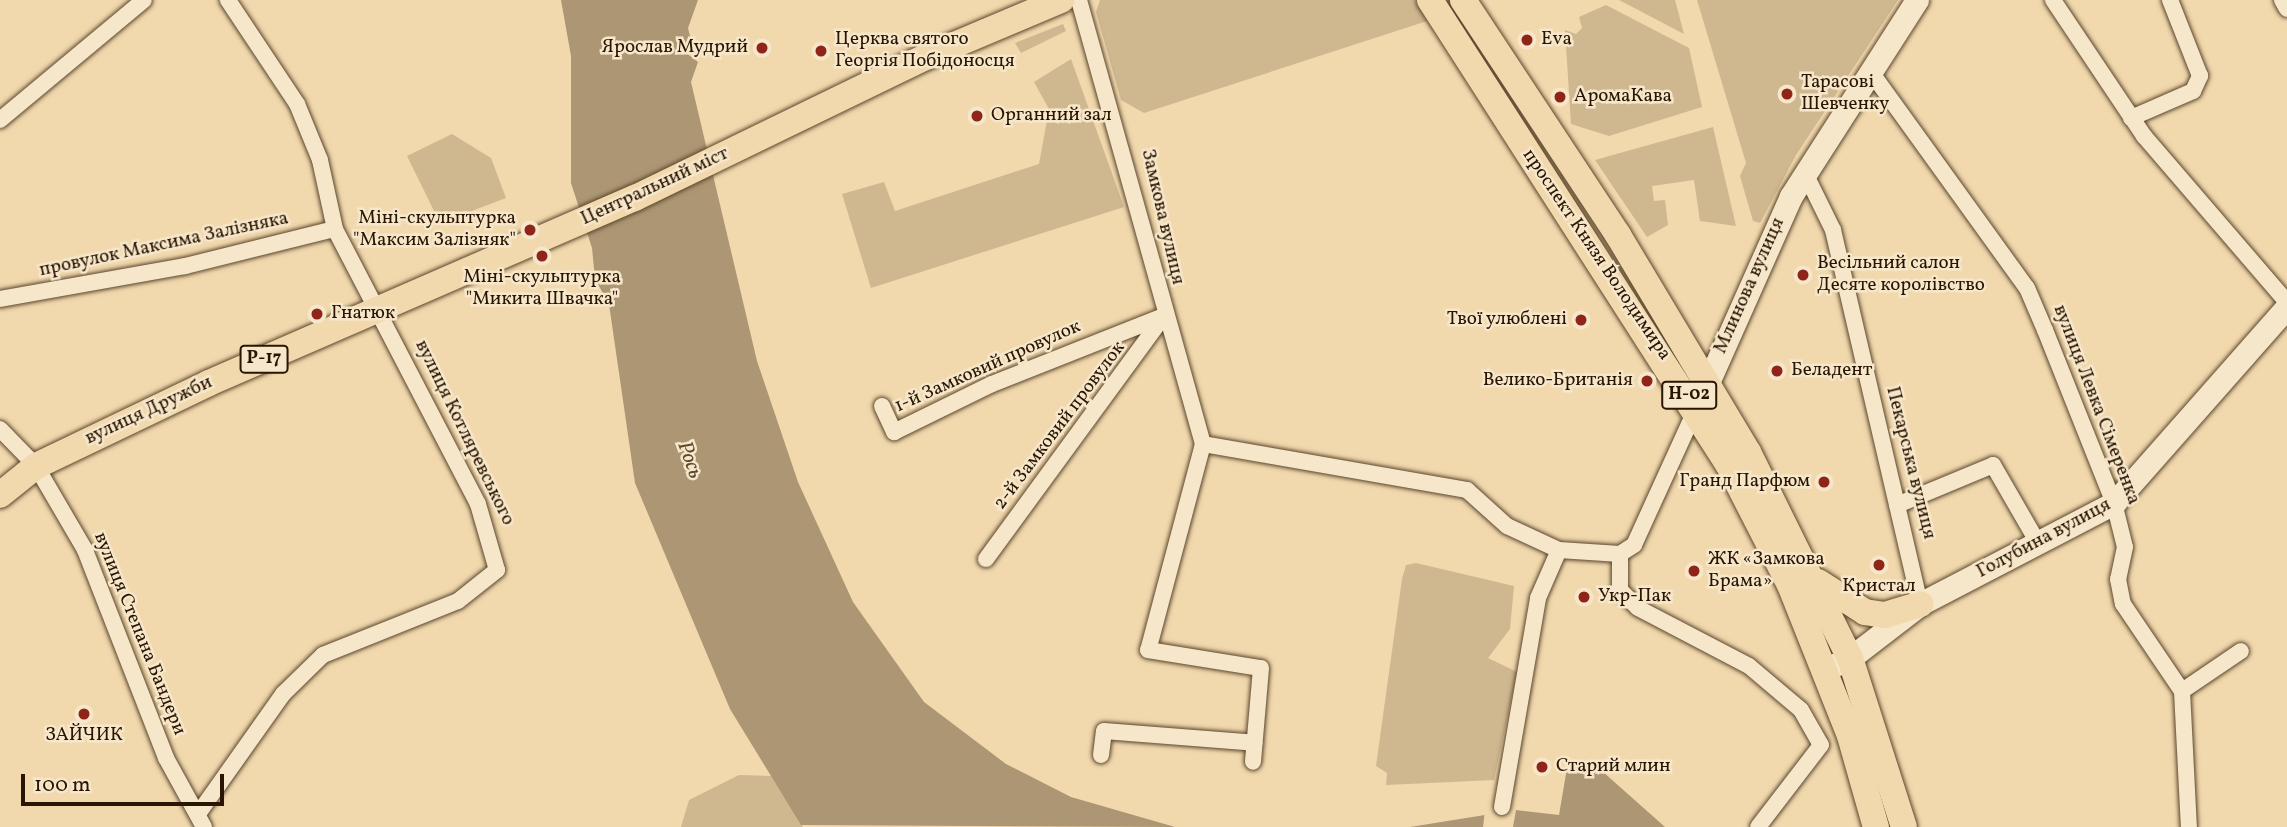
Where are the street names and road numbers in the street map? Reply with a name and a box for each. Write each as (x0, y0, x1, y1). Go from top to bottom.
street label: Центральний міст (578, 143, 732, 231)
street label: проспект Князя Володимира (1517, 145, 1675, 365)
street label: Замкова вулиця (1135, 147, 1189, 287)
street label: провулок Максима Залізняка (37, 207, 291, 283)
street label: Млинова вулиця (1710, 214, 1790, 358)
street label: вулиця Левка Сімеренка (2047, 302, 2145, 508)
street label: 1-й Замковий провулок (891, 316, 1085, 418)
street label: вулиця Котляревського (409, 337, 519, 529)
street label: 2-й Замковий провулок (989, 337, 1131, 515)
road number: Р-17 (240, 344, 288, 374)
street label: вулиця Дружби (82, 372, 216, 450)
road number: Н-02 (1661, 380, 1717, 410)
street label: Пекарська вулиця (1880, 384, 1940, 542)
street label: Голубина вулиця (1973, 494, 2115, 584)
street label: вулиця Степана Бандери (88, 529, 190, 739)

